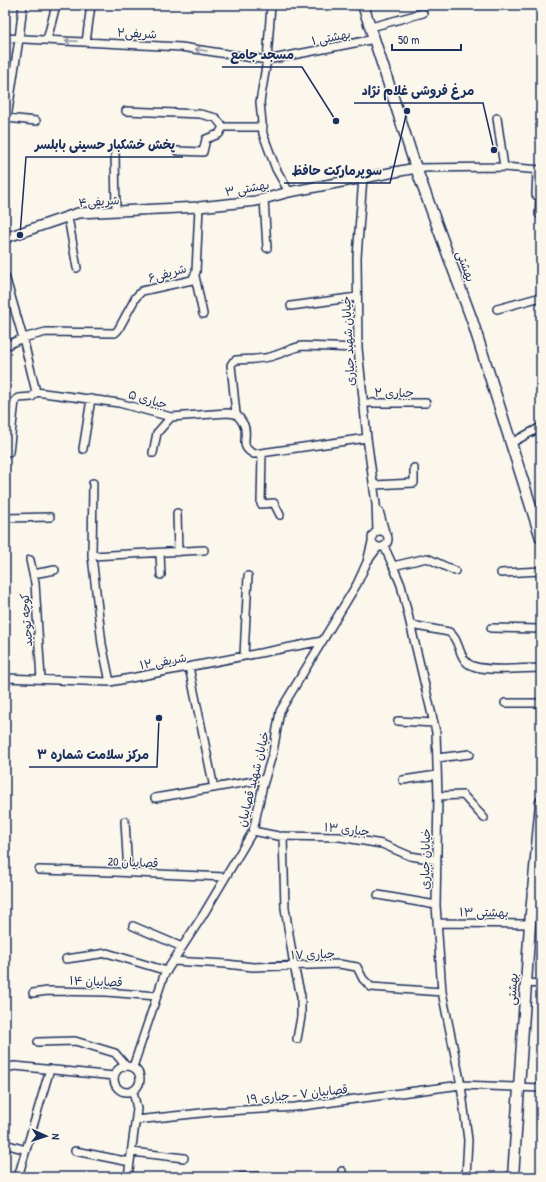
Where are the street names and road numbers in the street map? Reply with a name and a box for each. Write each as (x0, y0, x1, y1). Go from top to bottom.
street label: شریفی۲ (116, 23, 158, 43)
street label: بهشتی ۱ (310, 25, 352, 49)
street label: بهشتی ۳ (223, 176, 271, 200)
street label: شریفی۴ (78, 191, 120, 211)
street label: بهشتی (452, 248, 480, 284)
street label: شریفی۶ (146, 259, 188, 287)
street label: خیابان شهید جباری (337, 296, 359, 386)
street label: جباری ۲ (374, 384, 414, 401)
street label: جباری ۵ (127, 385, 169, 413)
street label: کوچه توحید (16, 593, 36, 647)
street label: شریفی ۱۲ (138, 649, 188, 673)
street label: خیابان شهید قصابیان (233, 729, 273, 829)
street label: جباری ۱۳ (323, 818, 371, 840)
street label: خیابان جباری (416, 828, 434, 890)
street label: قصابیان 20 (107, 853, 159, 871)
street label: بهشتی ۱۳ (459, 903, 509, 921)
street label: جباری ۱۷ (291, 945, 335, 963)
street label: قصابیان ۱۴ (69, 972, 123, 990)
street label: بهشتی (502, 972, 522, 1006)
street label: قصابيان ۷ - جباری ۱۹ (245, 1080, 349, 1108)

